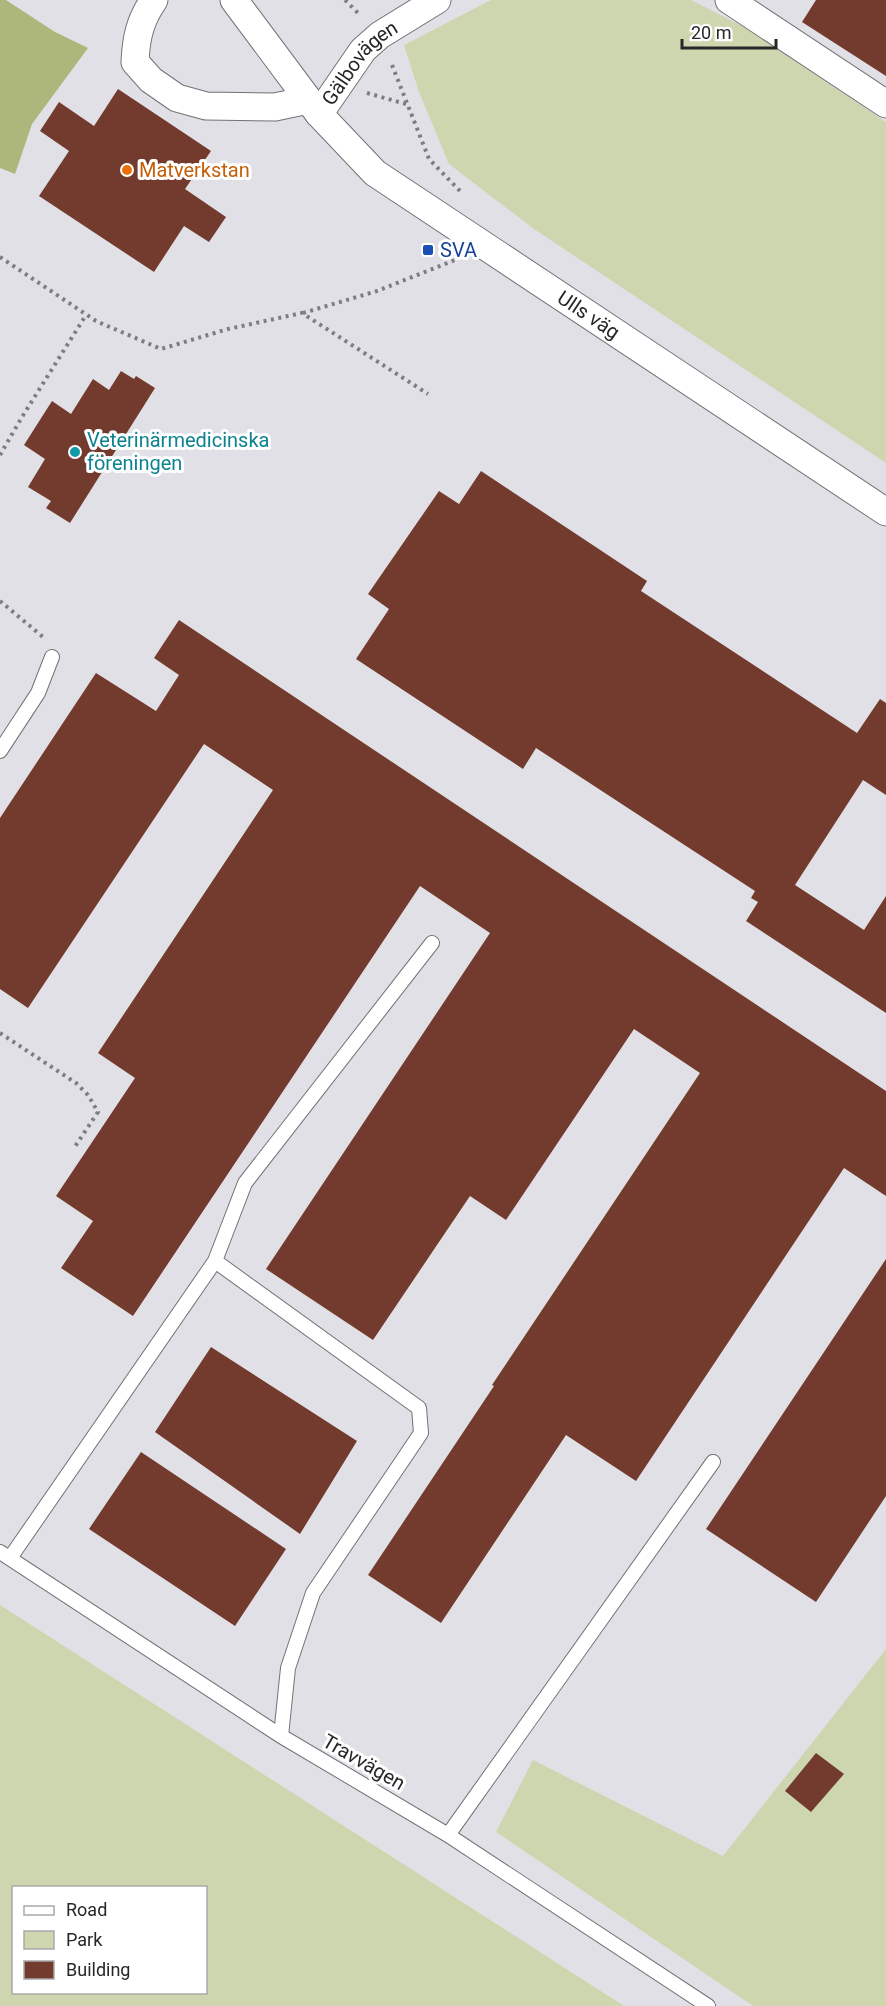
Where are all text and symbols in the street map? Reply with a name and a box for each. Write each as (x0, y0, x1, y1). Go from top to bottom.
scale bar (682, 12, 776, 50)
street label: Gälbovägen (317, 15, 402, 110)
text: 20 m (691, 22, 731, 43)
place label: Matverkstan (139, 158, 250, 182)
marker: Matverkstan (120, 163, 134, 177)
place label: SVA (440, 238, 477, 262)
marker: SVA (421, 243, 435, 257)
street label: Ulls väg (553, 286, 624, 344)
place label: Veterinärmedicinska föreningen (87, 428, 269, 475)
marker: Veterinärmedicinska föreningen (68, 445, 82, 459)
street label: Travvägen (318, 1729, 410, 1795)
legend (12, 1886, 207, 1994)
text: Road (66, 1899, 107, 1920)
text: Park (66, 1929, 103, 1950)
text: Building (66, 1959, 130, 1980)

